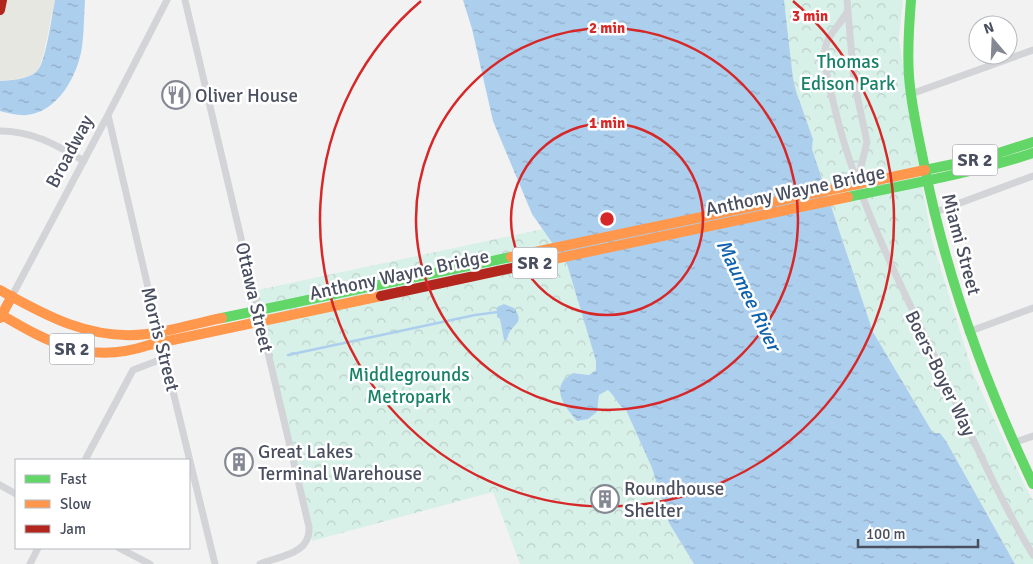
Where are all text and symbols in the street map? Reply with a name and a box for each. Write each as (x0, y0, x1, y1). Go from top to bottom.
text: 3 min (792, 7, 828, 25)
north arrow (968, 15, 1018, 65)
text: 2 min (589, 19, 625, 37)
text: N (982, 19, 996, 38)
park label: Thomas Edison Park (801, 50, 896, 96)
restaurant icon: Oliver House (161, 80, 191, 110)
place label: Oliver House (195, 84, 298, 108)
street label: Broadway (41, 111, 99, 192)
text: 1 min (589, 114, 625, 132)
road number: SR 2 (952, 144, 998, 176)
street label: Anthony Wayne Bridge (703, 160, 887, 222)
street label: Miami Street (936, 191, 986, 298)
centre of rings (598, 210, 616, 228)
water label: Maumee River (711, 235, 787, 357)
street label: Ottawa Street (230, 240, 278, 355)
street label: Anthony Wayne Bridge (307, 244, 491, 306)
road number: SR 2 (512, 248, 558, 278)
street label: Morris Street (135, 285, 185, 394)
street label: Boers-Boyer Way (899, 307, 981, 440)
road number: SR 2 (50, 334, 94, 364)
park label: Middlegrounds Metropark (348, 363, 470, 409)
place label: Great Lakes Terminal Warehouse (258, 440, 422, 486)
building icon: Great Lakes Terminal Warehouse (224, 447, 254, 477)
legend (15, 459, 190, 549)
text: Fast (60, 470, 87, 488)
place label: Roundhouse Shelter (624, 477, 724, 523)
building icon: Roundhouse Shelter (590, 484, 620, 514)
text: Slow (60, 495, 91, 513)
scale bar (858, 516, 978, 548)
text: Jam (60, 520, 86, 538)
text: 100 m (866, 525, 906, 543)

